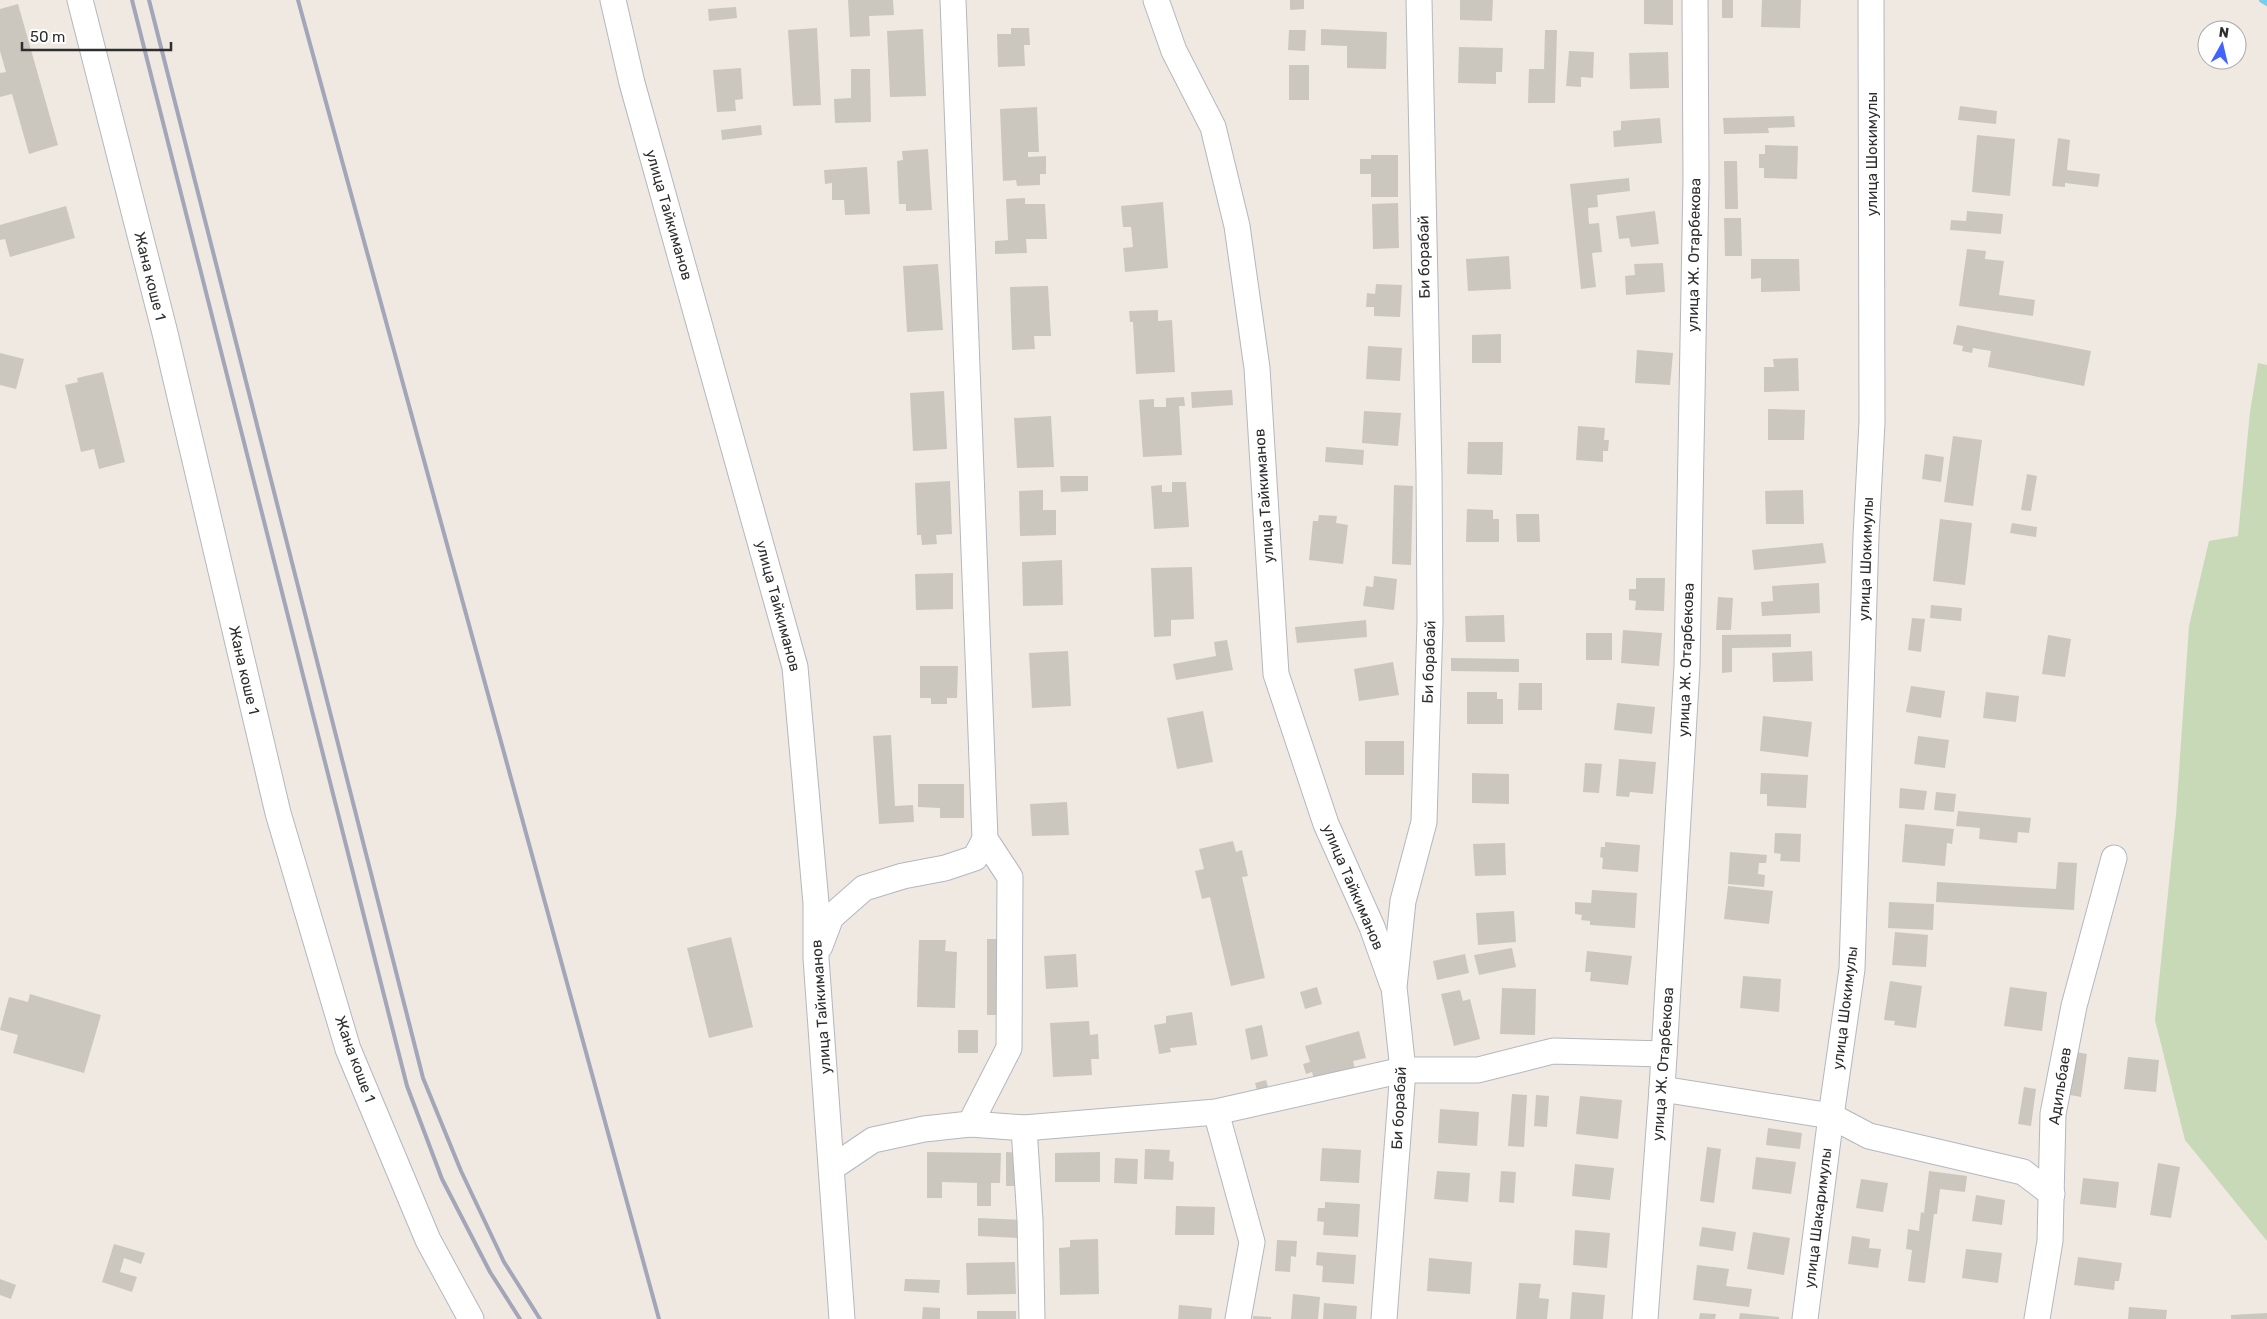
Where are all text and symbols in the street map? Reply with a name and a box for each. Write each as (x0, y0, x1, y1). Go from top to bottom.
scale bar (22, 20, 171, 52)
north arrow (2197, 20, 2247, 70)
text: N (2218, 24, 2230, 42)
text: 50 m (30, 28, 65, 46)
street label: улица Шокимулы (1863, 92, 1881, 216)
street label: улица Тайкиманов (642, 148, 696, 282)
street label: улица Ж. Отарбекова (1684, 178, 1704, 332)
street label: Би борабай (1414, 215, 1434, 299)
street label: Жана коше 1 (130, 230, 170, 322)
street label: улица Тайкиманов (1250, 428, 1278, 564)
street label: улица Шокимулы (1855, 497, 1877, 621)
street label: улица Тайкиманов (752, 539, 804, 673)
street label: улица Ж. Отарбекова (1674, 583, 1698, 737)
street label: Би борабай (1419, 620, 1439, 704)
street label: Жана коше 1 (225, 624, 263, 716)
street label: улица Тайкиманов (1318, 821, 1388, 953)
street label: улица Тайкиманов (807, 939, 835, 1075)
street label: улица Шокимулы (1828, 945, 1862, 1071)
street label: улица Ж. Отарбекова (1649, 986, 1677, 1142)
street label: Жана коше 1 (331, 1013, 379, 1105)
street label: Адильбаев (2045, 1046, 2075, 1126)
street label: Би борабай (1388, 1066, 1410, 1150)
street label: улица Шакаримулы (1800, 1147, 1836, 1289)

